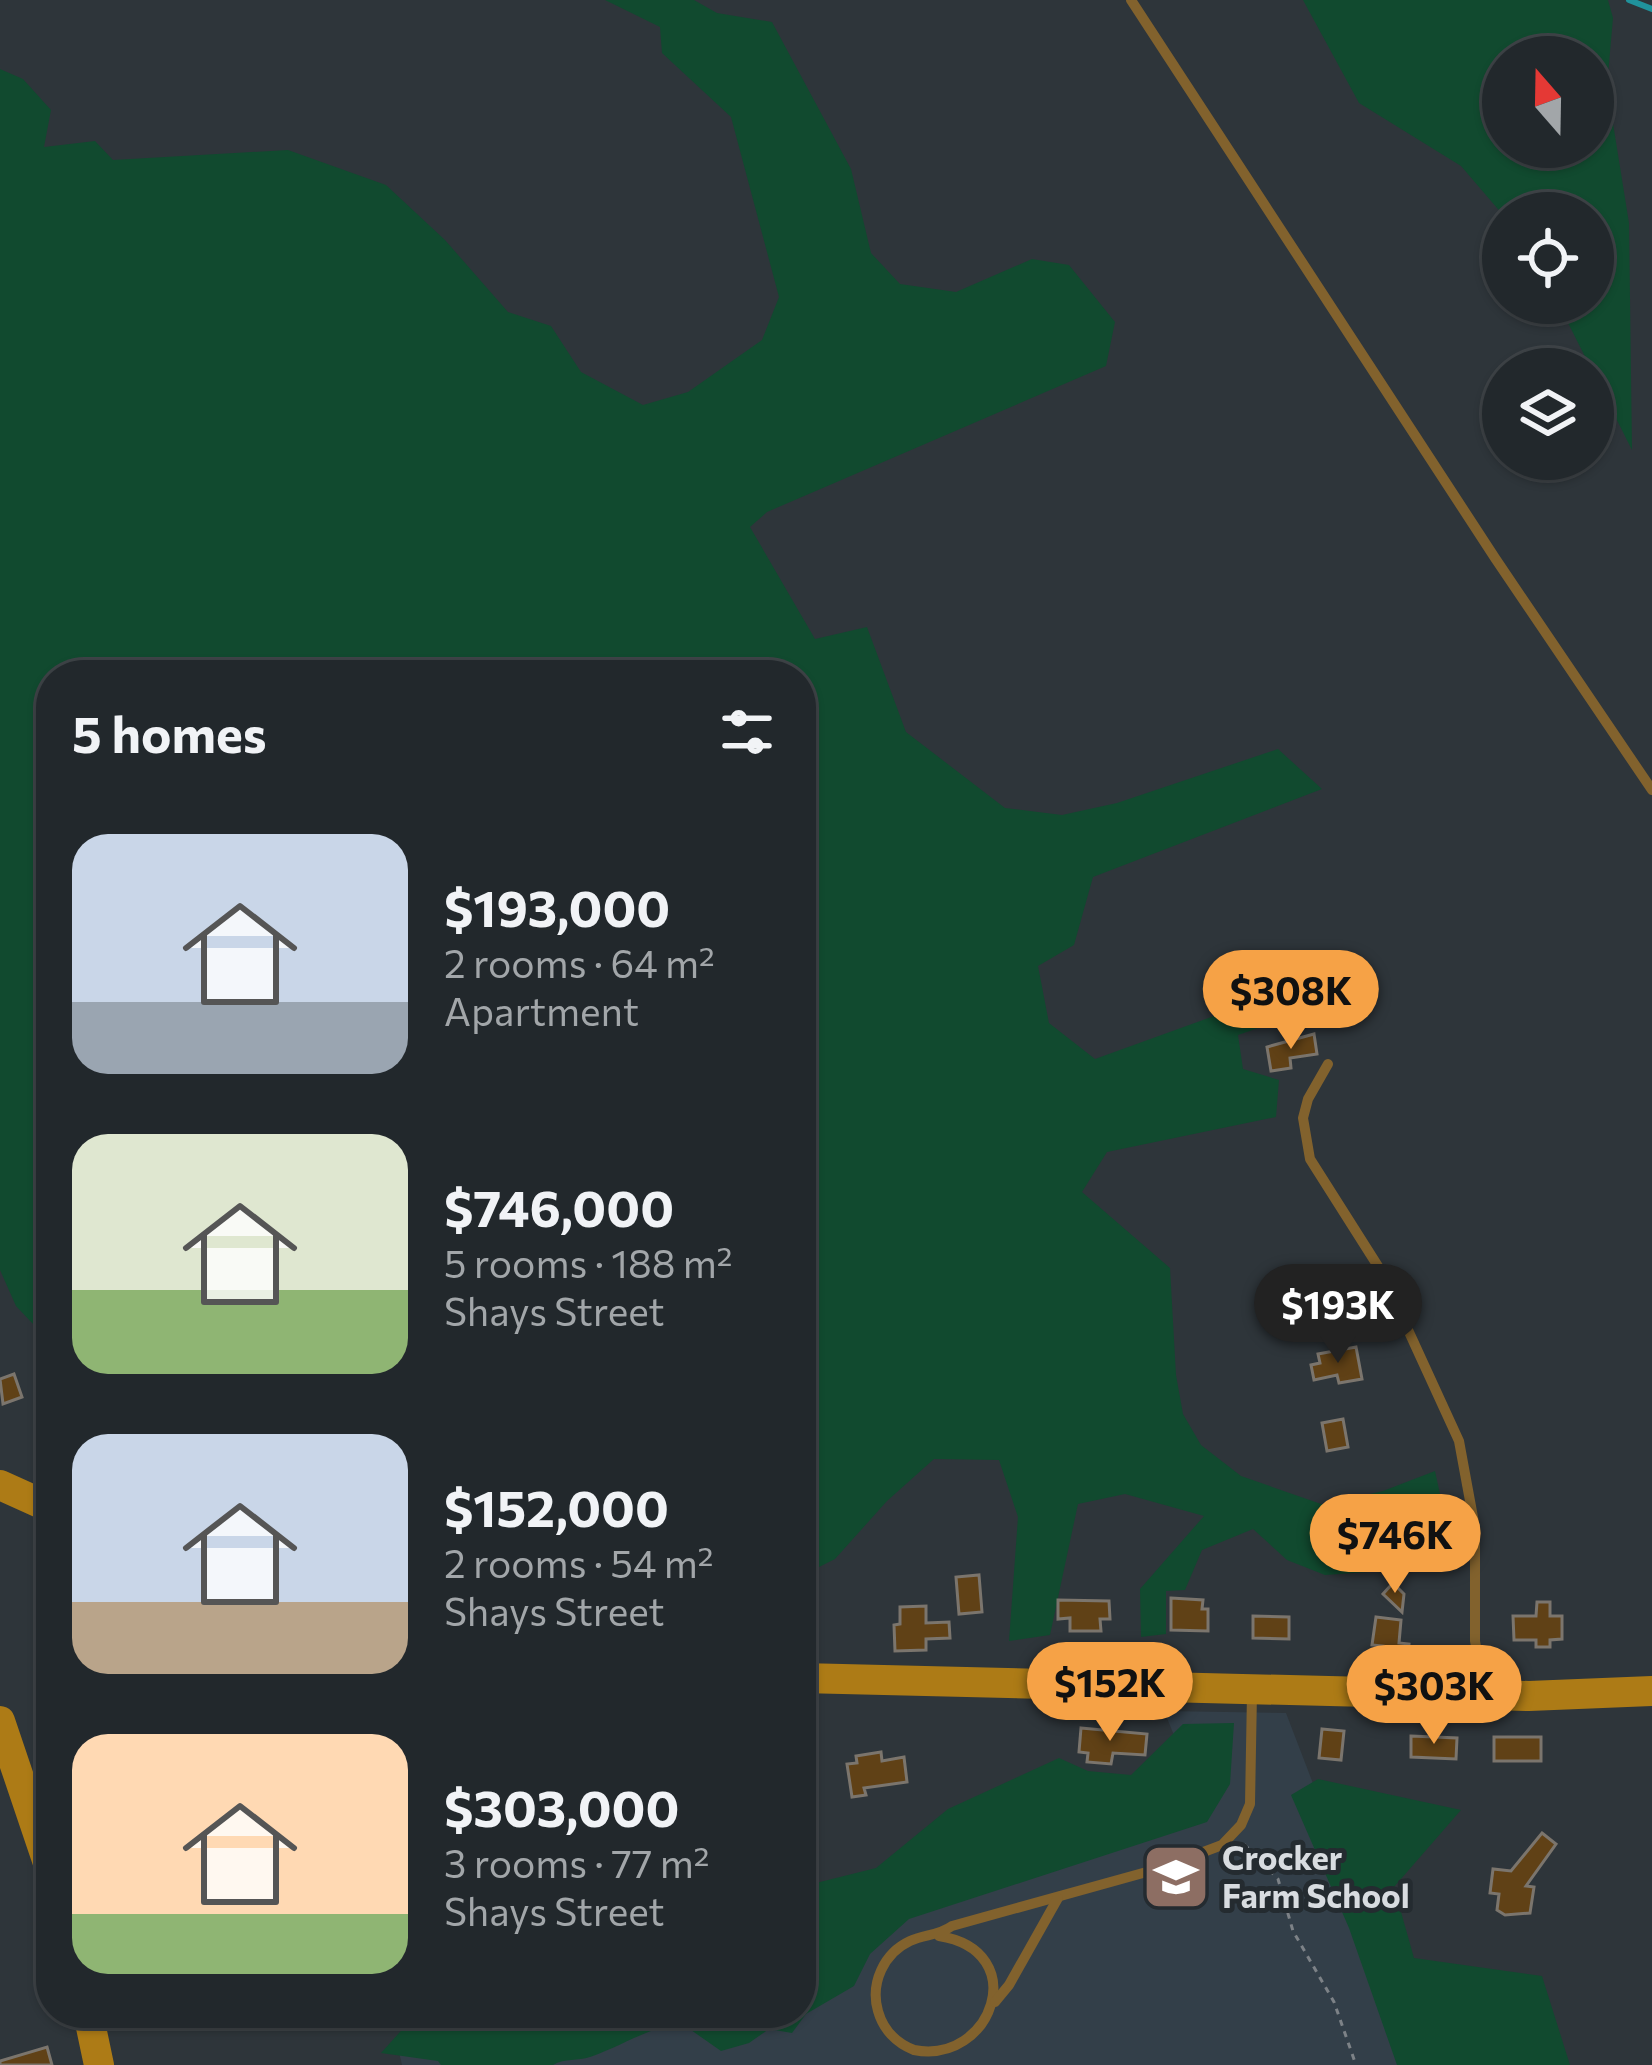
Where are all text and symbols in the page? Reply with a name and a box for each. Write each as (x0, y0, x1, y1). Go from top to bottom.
north arrow (1482, 36, 1614, 168)
map controls (1482, 36, 1614, 480)
button: locate (1482, 192, 1614, 324)
button: layers (1482, 348, 1614, 480)
icon: filters (714, 699, 780, 765)
text: 5 homes (72, 701, 267, 764)
text: $193,000 (444, 875, 670, 938)
icon: home (168, 882, 312, 1026)
text: 2 rooms · 64 m² (444, 938, 715, 986)
pin: $308K (1207, 950, 1375, 1052)
text: $308K (1230, 965, 1352, 1013)
text: Apartment (444, 986, 639, 1034)
text: $746,000 (444, 1175, 674, 1238)
icon: home (168, 1182, 312, 1326)
text: 5 rooms · 188 m² (444, 1238, 733, 1286)
pin: $193K (1254, 1264, 1422, 1366)
text: $193K (1281, 1279, 1395, 1327)
text: Shays Street (444, 1286, 665, 1334)
text: $152,000 (444, 1475, 669, 1538)
icon: home (168, 1482, 312, 1626)
pin: $746K (1311, 1494, 1479, 1596)
text: $746K (1337, 1509, 1453, 1557)
text: 2 rooms · 54 m² (444, 1538, 714, 1586)
text: Shays Street (444, 1586, 665, 1634)
pin: $152K (1026, 1642, 1194, 1744)
pin: $303K (1350, 1645, 1518, 1747)
text: $152K (1054, 1657, 1166, 1705)
text: $303K (1374, 1660, 1494, 1708)
text: $303,000 (444, 1775, 679, 1838)
icon: home (168, 1782, 312, 1926)
place label: Crocker Farm School (1222, 1836, 1410, 1915)
text: 3 rooms · 77 m² (444, 1838, 710, 1886)
school or university icon: Crocker Farm School (1141, 1842, 1211, 1912)
text: Shays Street (444, 1886, 665, 1934)

